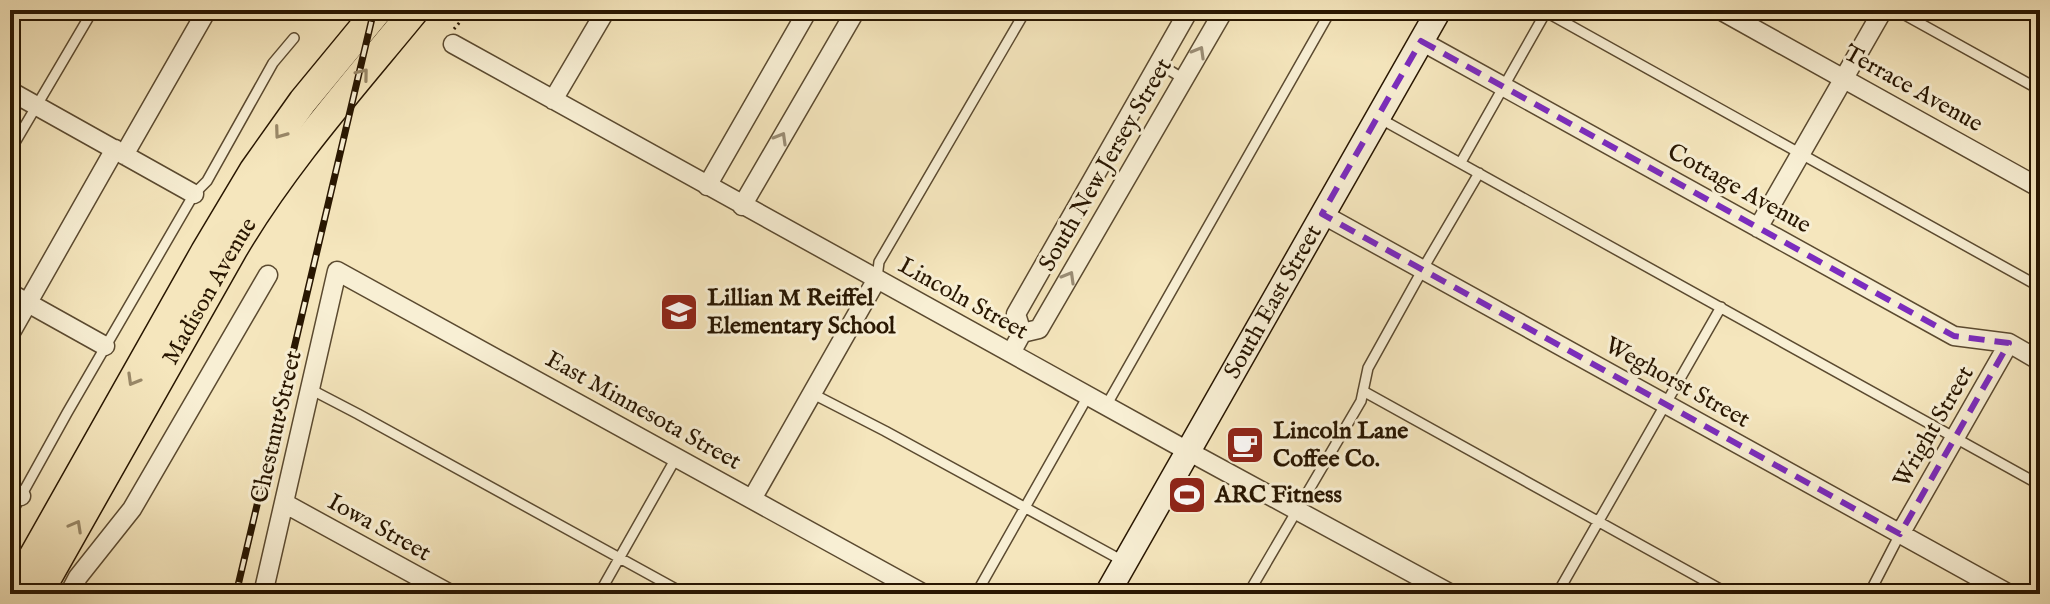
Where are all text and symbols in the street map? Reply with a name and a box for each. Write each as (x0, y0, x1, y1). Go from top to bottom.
street label: Terrace Avenue (1838, 38, 1988, 140)
one-way arrow (1189, 46, 1205, 61)
street label: South New Jersey Street (1032, 53, 1180, 277)
one-way arrow (353, 69, 368, 83)
one-way arrow (275, 124, 289, 138)
one-way arrow (771, 132, 787, 147)
street label: Cottage Avenue (1662, 137, 1816, 241)
street label: Madison Avenue (155, 212, 264, 370)
street label: South East Street (1217, 219, 1329, 385)
street label: Lincoln Street (893, 251, 1033, 347)
one-way arrow (1059, 271, 1075, 286)
place label: Lillian M Reiffel Elementary School (707, 283, 896, 342)
school or university icon: Lillian M Reiffel Elementary School (658, 291, 700, 333)
street label: Weghorst Street (1599, 330, 1755, 436)
street label: East Minnesota Street (540, 344, 746, 478)
street label: Chestnut Street (244, 348, 310, 506)
street label: Wright Street (1887, 361, 1981, 493)
one-way arrow (127, 372, 143, 386)
place label: Lincoln Lane Coffee Co. (1273, 416, 1408, 475)
cafe icon: Lincoln Lane Coffee Co. (1224, 424, 1266, 466)
sports icon: ARC Fitness (1166, 474, 1208, 516)
place label: ARC Fitness (1214, 480, 1342, 511)
street label: Iowa Street (322, 487, 436, 569)
one-way arrow (67, 520, 82, 534)

